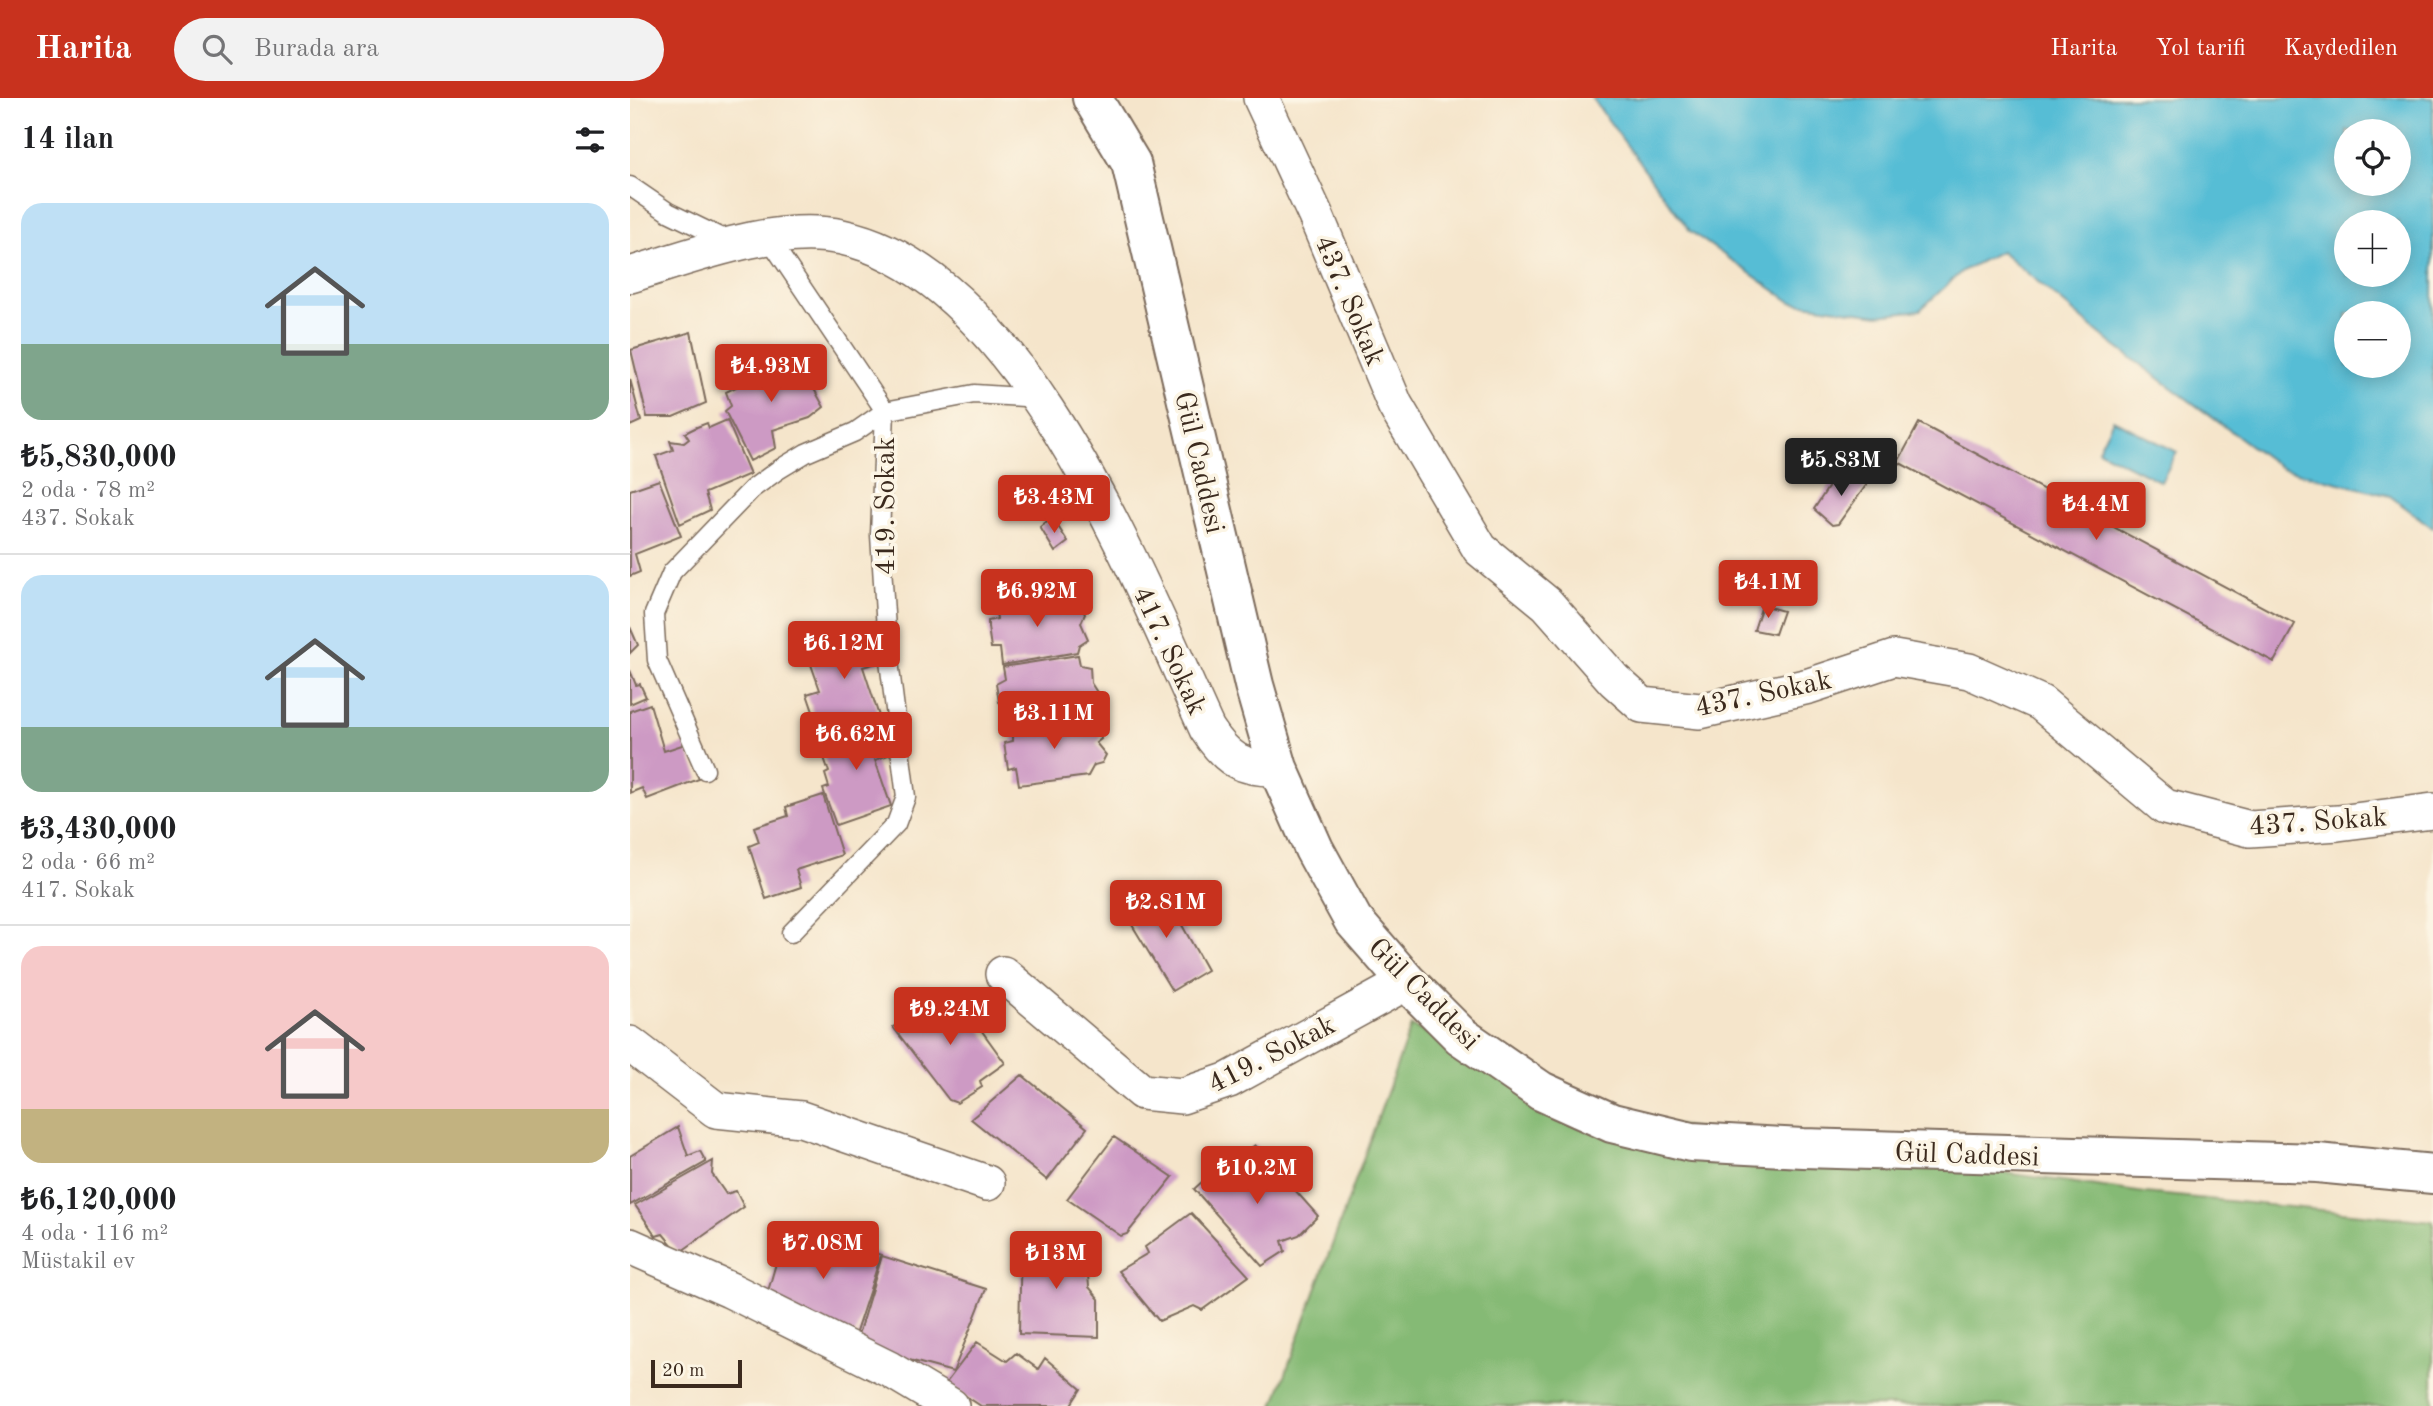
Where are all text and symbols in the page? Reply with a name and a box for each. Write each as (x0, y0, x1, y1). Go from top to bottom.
search box (174, 18, 664, 81)
icon: search (198, 30, 236, 68)
text: Harita (35, 33, 132, 66)
text: Burada ara (254, 36, 379, 62)
text: Harita (2050, 37, 2118, 61)
text: Yol tarifi (2156, 37, 2246, 61)
text: Kaydedilen (2284, 37, 2398, 61)
map controls (2334, 119, 2411, 378)
button: locate (2334, 119, 2411, 196)
icon: filters (571, 121, 609, 159)
text: 14 ilan (21, 125, 114, 155)
button: + (2334, 210, 2411, 287)
street label: 437. Sokak (1308, 232, 1388, 370)
icon: home (252, 248, 378, 374)
button: − (2334, 301, 2411, 378)
pin: ₺4.93M (714, 344, 828, 404)
text: ₺4.93M (731, 355, 811, 378)
street label: Gül Caddesi (1168, 389, 1228, 536)
street label: 419. Sokak (873, 437, 901, 575)
pin: ₺5.83M (1784, 438, 1898, 498)
text: ₺5,830,000 (21, 443, 177, 473)
text: ₺5.83M (1801, 449, 1881, 472)
pin: ₺3.43M (997, 476, 1111, 535)
text: 2 oda · 78 m² (21, 479, 155, 502)
pin: ₺4.4M (2047, 482, 2145, 542)
text: ₺3.43M (1014, 486, 1094, 509)
text: ₺4.4M (2063, 493, 2129, 516)
text: 437. Sokak (21, 507, 135, 530)
pin: ₺4.1M (1719, 560, 1817, 620)
pin: ₺6.92M (980, 570, 1094, 629)
text: ₺4.1M (1735, 571, 1801, 594)
text: ₺6.92M (997, 580, 1077, 603)
street label: 417. Sokak (1126, 583, 1210, 720)
icon: home (252, 620, 378, 746)
pin: ₺6.12M (787, 622, 901, 681)
text: ₺6.12M (804, 632, 884, 655)
street label: 437. Sokak (1693, 667, 1834, 723)
pin: ₺3.11M (997, 692, 1111, 751)
text: ₺3.11M (1014, 702, 1094, 725)
pin: ₺6.62M (799, 712, 913, 772)
text: ₺6.62M (816, 723, 896, 746)
street label: 437. Sokak (2248, 804, 2388, 842)
text: ₺3,430,000 (21, 815, 177, 845)
text: 2 oda · 66 m² (21, 851, 155, 874)
text: 417. Sokak (21, 879, 135, 902)
pin: ₺2.81M (1109, 880, 1223, 940)
text: ₺2.81M (1126, 891, 1206, 914)
street label: Gül Caddesi (1362, 934, 1484, 1056)
pin: ₺9.24M (893, 988, 1007, 1047)
icon: home (252, 991, 378, 1117)
text: ₺9.24M (910, 998, 990, 1021)
street label: 419. Sokak (1204, 1012, 1340, 1100)
street label: Gül Caddesi (1894, 1139, 2040, 1173)
pin: ₺10.2M (1200, 1146, 1314, 1206)
text: ₺10.2M (1217, 1157, 1297, 1180)
text: ₺6,120,000 (21, 1186, 177, 1216)
text: 4 oda · 116 m² (21, 1222, 168, 1245)
pin: ₺7.08M (766, 1222, 880, 1281)
text: ₺7.08M (783, 1232, 863, 1255)
pin: ₺13M (1015, 1232, 1097, 1291)
text: ₺13M (1026, 1242, 1086, 1265)
text: Müstakil ev (21, 1250, 136, 1273)
scale bar (651, 1357, 742, 1389)
text: 20 m (662, 1362, 704, 1381)

